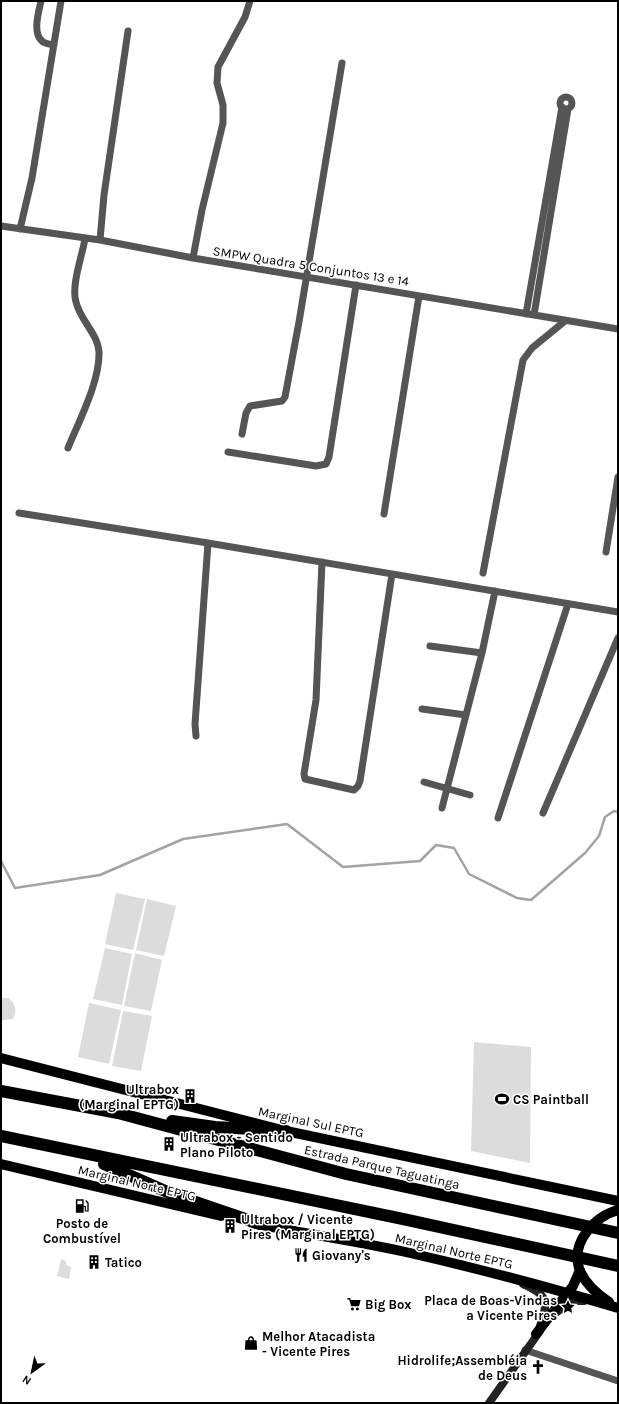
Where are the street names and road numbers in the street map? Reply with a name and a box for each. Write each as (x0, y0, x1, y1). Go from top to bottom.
street label: SMPW Quadra 5 Conjuntos 13 e 14 (212, 243, 410, 289)
street label: Marginal Sul EPTG (257, 1103, 365, 1141)
street label: Estrada Parque Taguatinga (303, 1142, 461, 1193)
street label: Marginal Norte EPTG (77, 1162, 197, 1204)
street label: Marginal Norte EPTG (394, 1230, 514, 1272)

